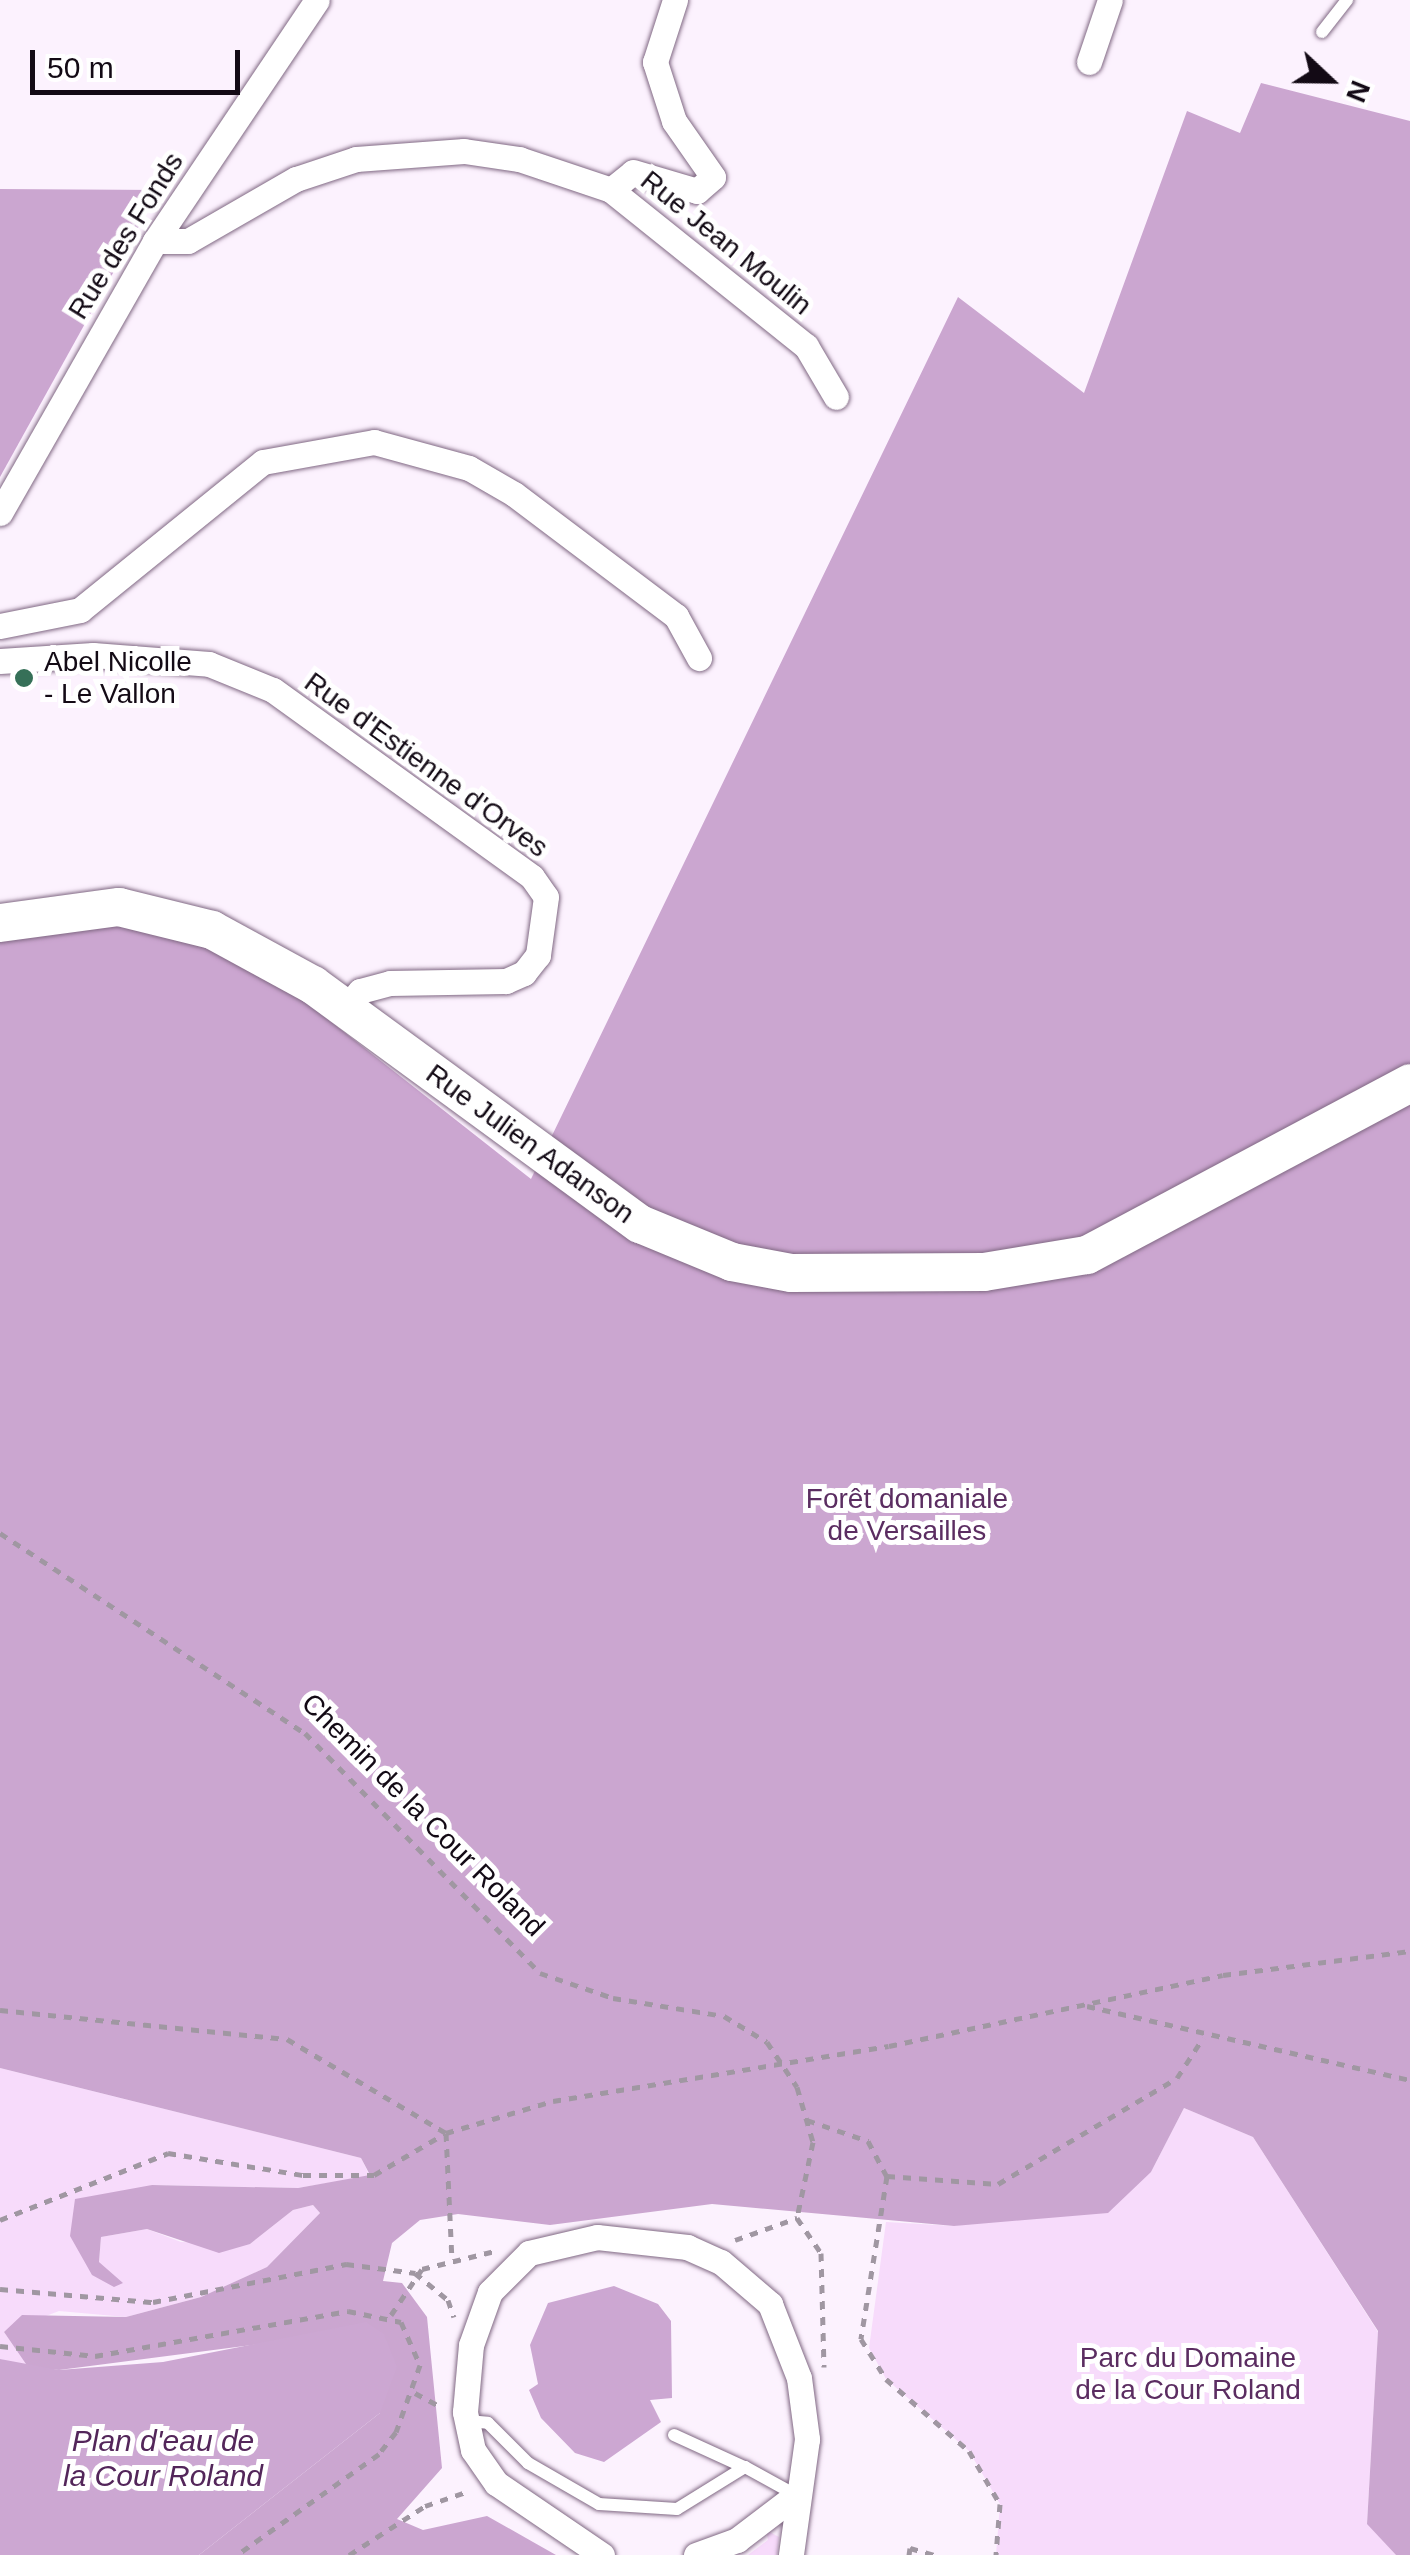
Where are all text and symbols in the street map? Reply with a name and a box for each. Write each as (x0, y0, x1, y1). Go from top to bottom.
scale bar (35, 30, 245, 92)
north arrow (1280, 30, 1380, 130)
text: 50 m (47, 51, 114, 84)
text: N (1340, 76, 1376, 107)
street label: Rue des Fonds (61, 147, 191, 325)
street label: Rue Jean Moulin (634, 164, 818, 322)
place label: Abel Nicolle - Le Vallon (44, 645, 192, 711)
street label: Rue d'Estienne d'Orves (298, 665, 554, 865)
marker: Abel Nicolle - Le Vallon (13, 667, 35, 689)
street label: Rue Julien Adanson (419, 1057, 641, 1231)
park label: Forêt domaniale de Versailles (806, 1482, 1008, 1548)
street label: Chemin de la Cour Roland (294, 1686, 552, 1944)
park label: Parc du Domaine de la Cour Roland (1075, 2341, 1301, 2407)
water label: Plan d'eau de la Cour Roland (63, 2423, 263, 2494)

